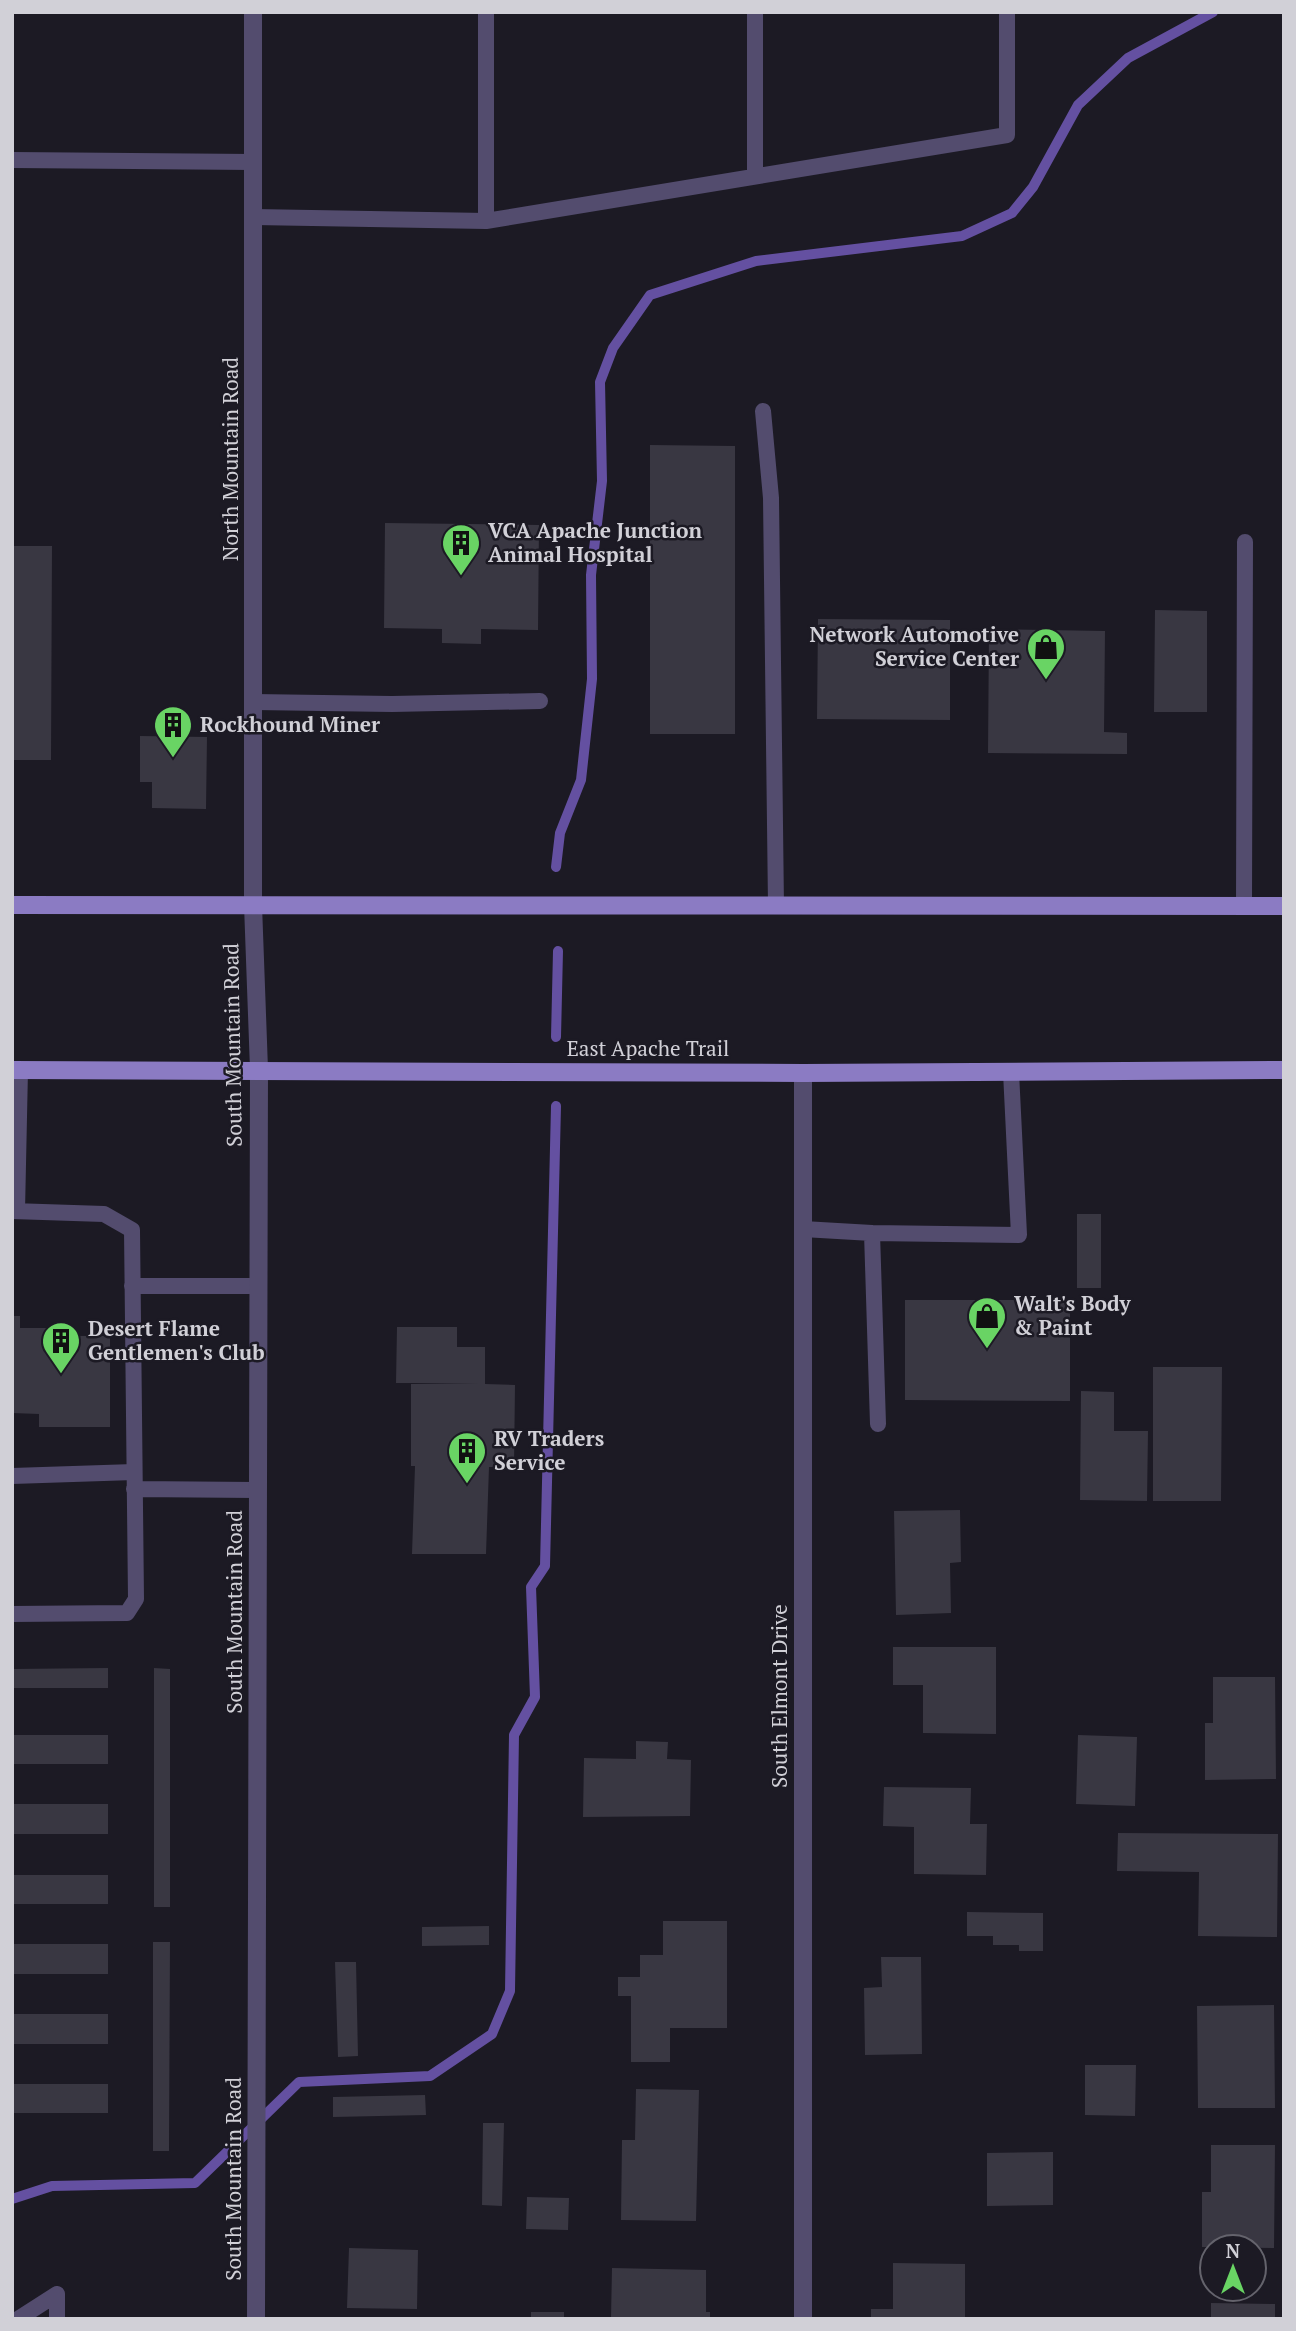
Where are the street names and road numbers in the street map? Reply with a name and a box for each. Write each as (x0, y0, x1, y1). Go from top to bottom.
street label: North Mountain Road (216, 357, 244, 561)
street label: South Mountain Road (216, 943, 248, 1147)
street label: East Apache Trail (567, 1034, 729, 1062)
street label: South Mountain Road (220, 1510, 248, 1714)
street label: South Elmont Drive (765, 1604, 793, 1788)
street label: South Mountain Road (219, 2077, 247, 2281)

